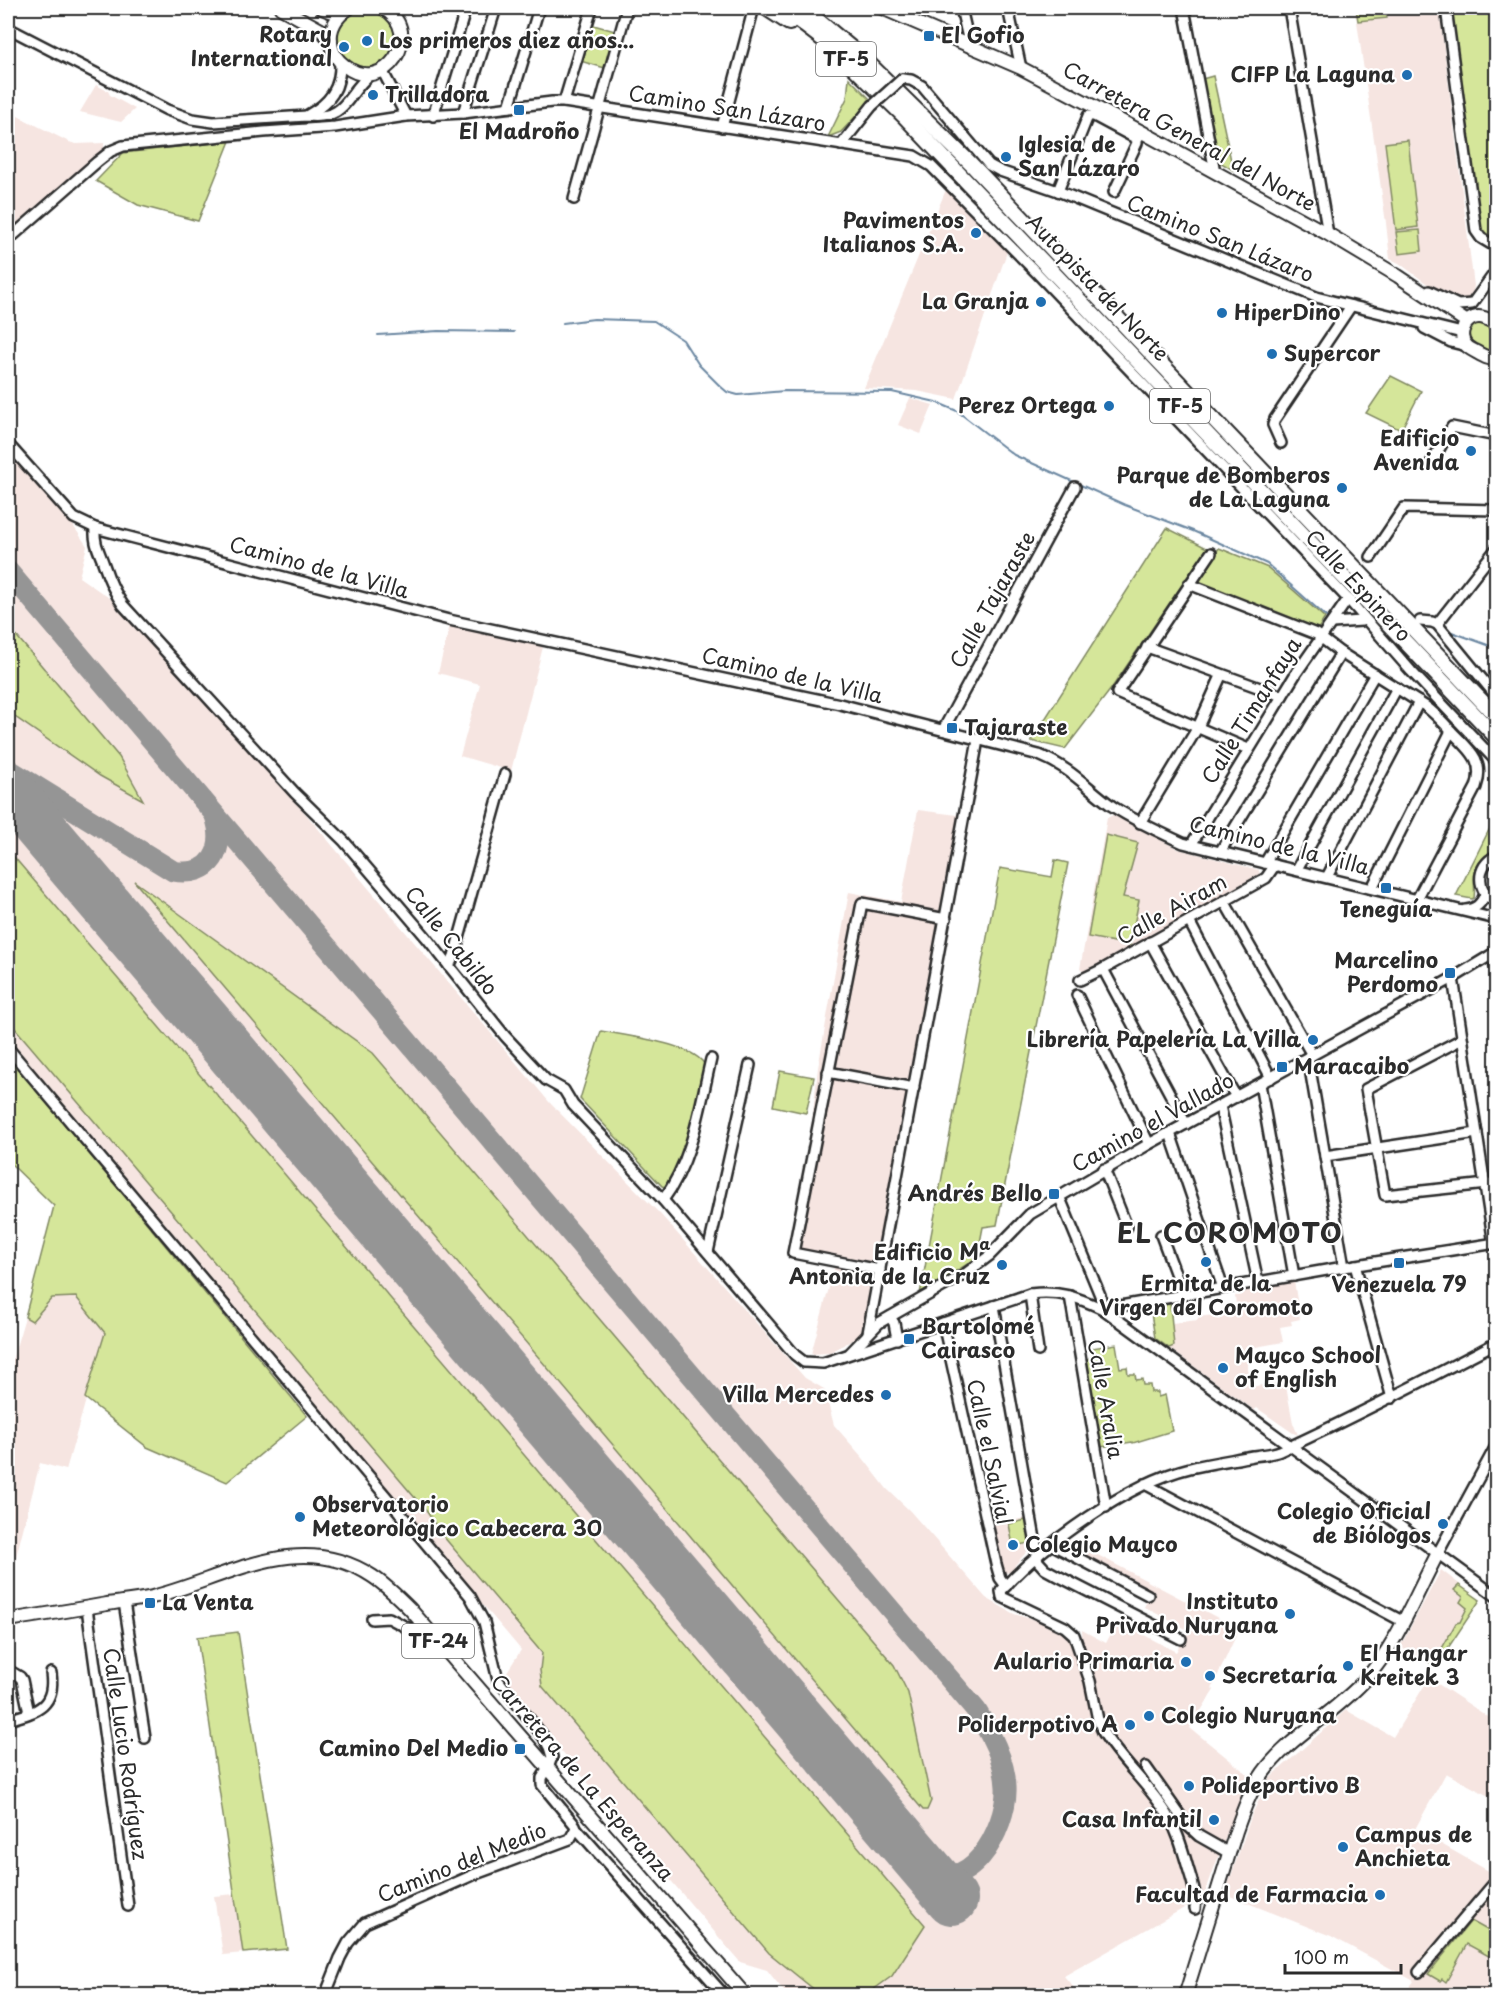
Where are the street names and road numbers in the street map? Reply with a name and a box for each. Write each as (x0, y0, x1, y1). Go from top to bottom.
road number: TF-5 (816, 42, 876, 76)
street label: Carretera General del Norte (1058, 52, 1322, 218)
street label: Camino San Lázaro (626, 76, 828, 138)
street label: Camino San Lázaro (1122, 185, 1319, 289)
street label: Autopista del Norte (1019, 206, 1178, 368)
road number: TF-5 (1150, 389, 1210, 423)
street label: Calle Espinero (1299, 521, 1420, 648)
street label: Calle Tajaraste (940, 525, 1042, 673)
street label: Camino de la Villa (226, 527, 413, 605)
street label: Calle Timanfaya (1192, 630, 1309, 790)
street label: Camino de la Villa (699, 638, 886, 710)
street label: Camino de la Villa (1186, 806, 1373, 882)
street label: Calle Airam (1110, 865, 1232, 952)
street label: Calle Cabildo (398, 878, 507, 1001)
street label: Camino el Vallado (1065, 1063, 1239, 1179)
street label: Calle Aralia (1081, 1336, 1133, 1461)
street label: Calle el Salvial (960, 1376, 1022, 1527)
road number: TF-24 (402, 1624, 474, 1658)
street label: Calle Lucio Rodríguez (96, 1646, 158, 1862)
street label: Carretera de La Esperanza (484, 1666, 683, 1888)
street label: Camino del Medio (372, 1813, 551, 1910)

